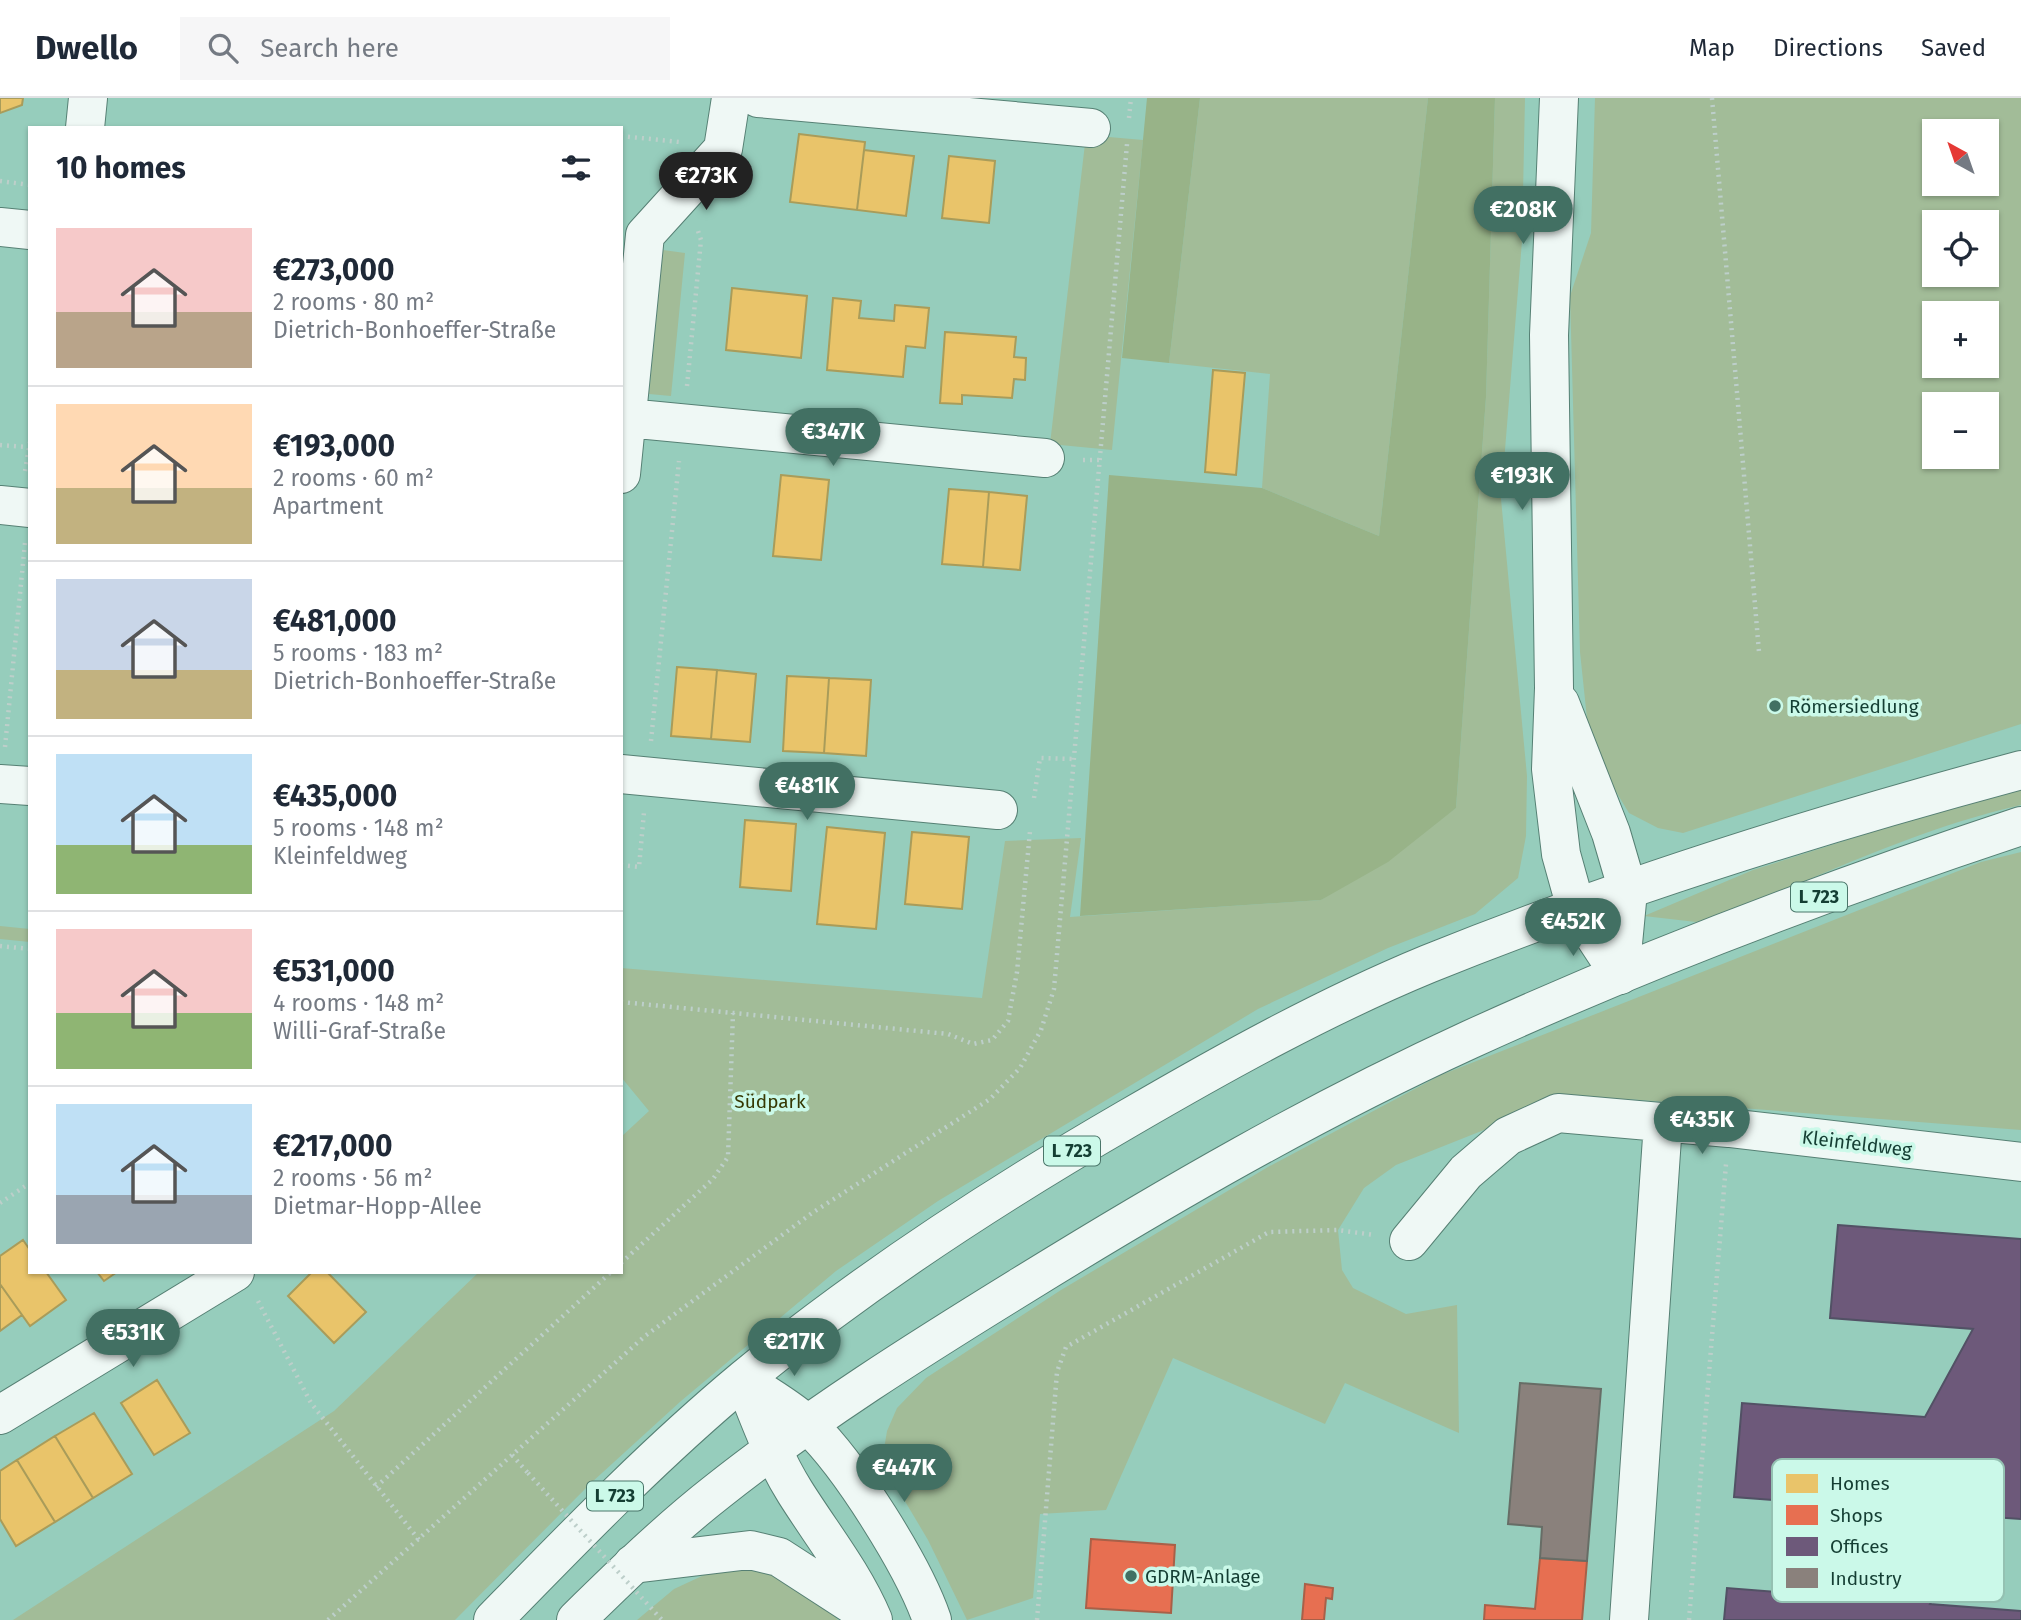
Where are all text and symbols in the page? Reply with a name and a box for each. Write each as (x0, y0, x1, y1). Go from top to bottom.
search box (180, 17, 670, 80)
text: Dwello (35, 28, 138, 68)
icon: search (204, 29, 242, 67)
text: Search here (260, 33, 399, 64)
text: Map (1689, 34, 1735, 62)
text: Directions (1773, 34, 1883, 62)
text: Saved (1921, 34, 1986, 62)
north arrow (1922, 119, 1998, 196)
map controls (1922, 119, 1999, 469)
icon: filters (557, 149, 595, 187)
text: 10 homes (56, 150, 186, 186)
pin: €273K (657, 152, 755, 212)
text: €273K (675, 161, 737, 189)
pin: €208K (1474, 186, 1572, 246)
text: €208K (1490, 195, 1556, 223)
button: locate (1922, 210, 1999, 287)
text: €273,000 (273, 252, 395, 288)
icon: home (112, 256, 196, 340)
text: 2 rooms · 80 m² (273, 288, 434, 316)
button: + (1922, 301, 1999, 378)
text: Dietrich-Bonhoeffer-Straße (273, 316, 556, 344)
button: − (1922, 392, 1999, 469)
pin: €347K (784, 408, 882, 468)
text: €347K (801, 417, 865, 445)
text: €193,000 (273, 428, 395, 464)
icon: home (112, 432, 196, 516)
pin: €193K (1473, 452, 1571, 512)
text: €193K (1491, 461, 1553, 489)
text: 2 rooms · 60 m² (273, 464, 434, 492)
text: Apartment (273, 492, 383, 520)
text: €481,000 (273, 603, 397, 639)
icon: home (112, 607, 196, 691)
text: 5 rooms · 183 m² (273, 639, 443, 667)
text: Dietrich-Bonhoeffer-Straße (273, 667, 556, 695)
place label: Römersiedlung (1789, 695, 1919, 718)
marker: Römersiedlung (1767, 698, 1783, 714)
pin: €481K (758, 762, 856, 822)
text: €481K (775, 771, 839, 799)
text: €435,000 (273, 778, 397, 814)
icon: home (112, 782, 196, 866)
text: 5 rooms · 148 m² (273, 814, 444, 842)
text: Kleinfeldweg (273, 842, 407, 870)
road number: L 723 (1791, 882, 1847, 912)
pin: €452K (1524, 898, 1622, 958)
text: €452K (1541, 907, 1605, 935)
text: €531,000 (273, 953, 395, 989)
icon: home (112, 957, 196, 1041)
text: 4 rooms · 148 m² (273, 989, 444, 1017)
text: Willi-Graf-Straße (273, 1017, 446, 1045)
park label: Südpark (734, 1090, 806, 1113)
pin: €435K (1653, 1096, 1751, 1156)
text: €435K (1670, 1105, 1734, 1133)
street label: Kleinfeldweg (1801, 1125, 1913, 1162)
text: €217,000 (273, 1128, 393, 1164)
icon: home (112, 1132, 196, 1216)
road number: L 723 (1044, 1136, 1100, 1166)
text: 2 rooms · 56 m² (273, 1164, 432, 1192)
text: Dietmar-Hopp-Allee (273, 1192, 482, 1220)
pin: €531K (84, 1310, 182, 1369)
text: €531K (102, 1318, 164, 1346)
pin: €217K (745, 1318, 843, 1378)
text: €217K (764, 1327, 824, 1355)
pin: €447K (855, 1444, 953, 1504)
text: €447K (872, 1453, 936, 1481)
legend (1772, 1459, 2004, 1602)
text: Homes (1830, 1472, 1890, 1495)
road number: L 723 (587, 1482, 643, 1511)
text: Shops (1830, 1504, 1883, 1527)
text: Offices (1830, 1535, 1888, 1558)
place label: GDRM-Anlage (1145, 1565, 1261, 1588)
text: Industry (1830, 1567, 1902, 1590)
marker: GDRM-Anlage (1123, 1568, 1139, 1584)

